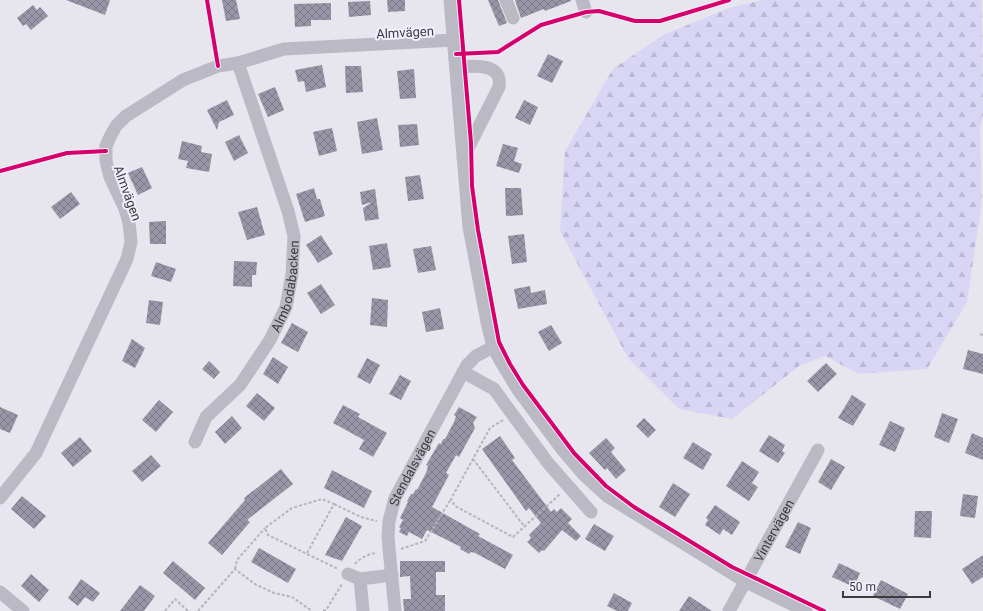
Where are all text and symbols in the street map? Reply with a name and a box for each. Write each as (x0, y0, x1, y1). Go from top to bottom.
street label: Almvägen (376, 24, 434, 41)
street label: Almvägen (111, 164, 144, 223)
street label: Almbodabacken (268, 240, 302, 335)
street label: Stendalsvägen (386, 427, 439, 507)
street label: Vintervägen (751, 497, 797, 565)
scale bar (843, 573, 930, 599)
text: 50 m (849, 580, 876, 594)

